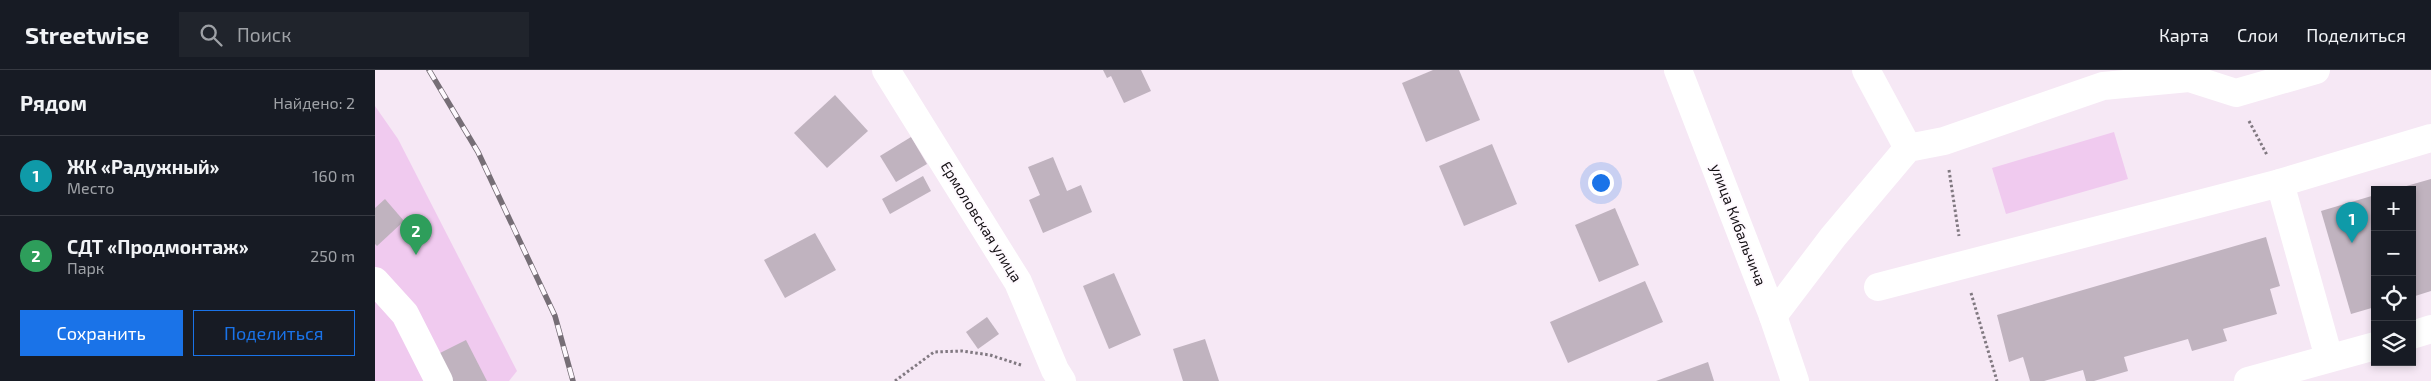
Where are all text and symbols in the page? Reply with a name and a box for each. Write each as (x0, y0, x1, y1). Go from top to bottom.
search box (179, 12, 529, 57)
text: Streetwise (25, 20, 149, 49)
icon: search (197, 21, 225, 49)
text: Поиск (237, 23, 291, 46)
text: Карта (2159, 24, 2209, 46)
text: Слои (2237, 24, 2278, 46)
text: Поделиться (2306, 24, 2406, 46)
text: Рядом (20, 90, 87, 115)
text: Найдено: 2 (273, 93, 355, 112)
text: ЖК «Радужный» (67, 155, 220, 178)
street label: Ермоловская улица (936, 158, 1026, 286)
street label: улица Кибальчича (1706, 161, 1770, 289)
text: 1 (33, 166, 39, 185)
text: 160 m (312, 166, 355, 185)
your location (1588, 170, 1614, 196)
text: Место (67, 178, 114, 197)
map controls (2371, 186, 2416, 366)
button: + (2371, 186, 2416, 231)
pin: 1 (2336, 202, 2368, 243)
pin: 2 (400, 214, 432, 255)
button: − (2371, 231, 2416, 276)
text: СДТ «Продмонтаж» (67, 235, 249, 258)
text: 2 (31, 246, 41, 265)
text: 250 m (310, 246, 355, 265)
text: Парк (67, 258, 104, 277)
button: locate (2371, 276, 2416, 321)
button: Сохранить (20, 310, 183, 356)
button: Поделиться (193, 310, 355, 356)
button: layers (2371, 321, 2416, 366)

